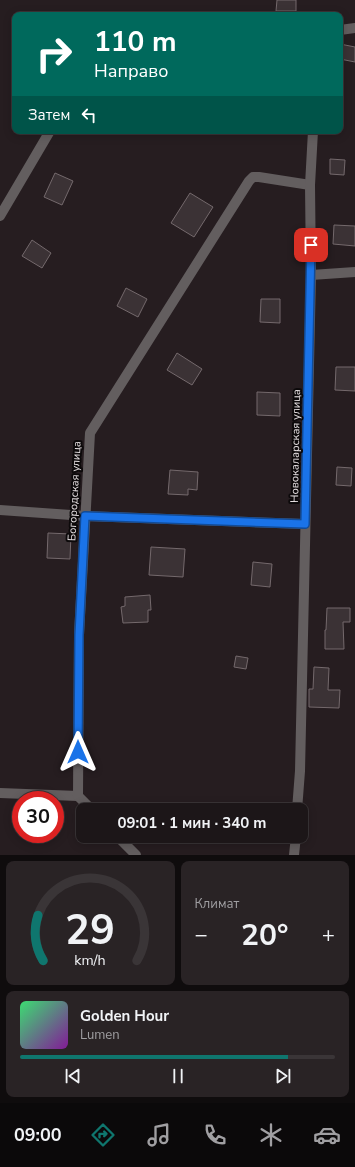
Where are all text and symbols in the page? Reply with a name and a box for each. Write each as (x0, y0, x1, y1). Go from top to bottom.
text: 110 m (94, 23, 177, 61)
icon: right (28, 28, 80, 80)
text: Направо (94, 59, 168, 83)
icon: left (78, 104, 100, 126)
text: Затем (28, 105, 70, 125)
pin (294, 228, 328, 262)
icon: arrive (300, 234, 322, 256)
street label: Новокаларская улица (287, 389, 304, 503)
street label: Богородская улица (64, 441, 85, 541)
position arrow (57, 731, 99, 773)
speed limit sign: 30 (12, 791, 64, 843)
text: 09:01 · 1 мин · 340 m (117, 813, 267, 833)
text: Климат (195, 895, 239, 913)
text: 29 (65, 902, 115, 959)
text: 20° (241, 915, 288, 956)
text: − (195, 920, 208, 950)
text: + (322, 920, 335, 950)
text: km/h (75, 951, 106, 970)
text: Golden Hour (80, 1006, 169, 1026)
text: Lumen (80, 1026, 120, 1044)
icon: previous (62, 1065, 84, 1087)
icon: pause (167, 1065, 189, 1087)
icon: next (272, 1065, 294, 1087)
icon: directions (89, 1121, 117, 1149)
icon: music (145, 1121, 173, 1149)
icon: phone (201, 1121, 229, 1149)
icon: climate (257, 1121, 285, 1149)
icon: car (313, 1121, 341, 1149)
text: 09:00 (14, 1123, 62, 1147)

